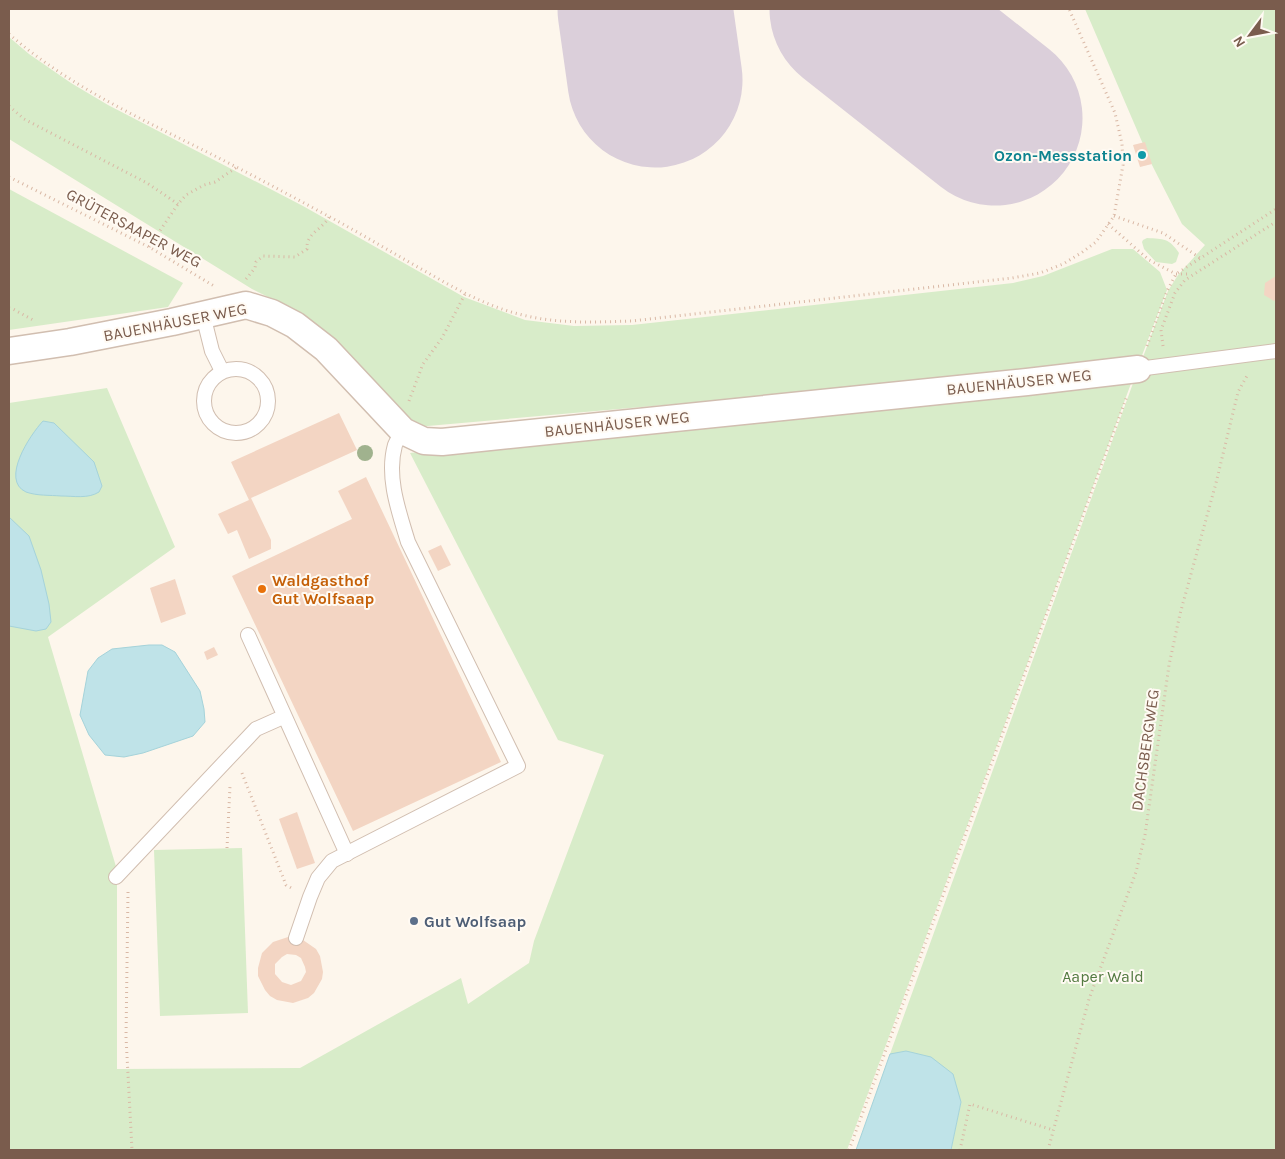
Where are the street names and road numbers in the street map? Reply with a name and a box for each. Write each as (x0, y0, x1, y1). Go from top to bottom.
street label: GRÜTERSAAPER WEG (63, 184, 205, 272)
street label: BAUENHÄUSER WEG (102, 299, 248, 345)
street label: BAUENHÄUSER WEG (946, 365, 1092, 399)
street label: BAUENHÄUSER WEG (544, 407, 690, 441)
street label: DACHSBERGWEG (1127, 688, 1163, 812)

